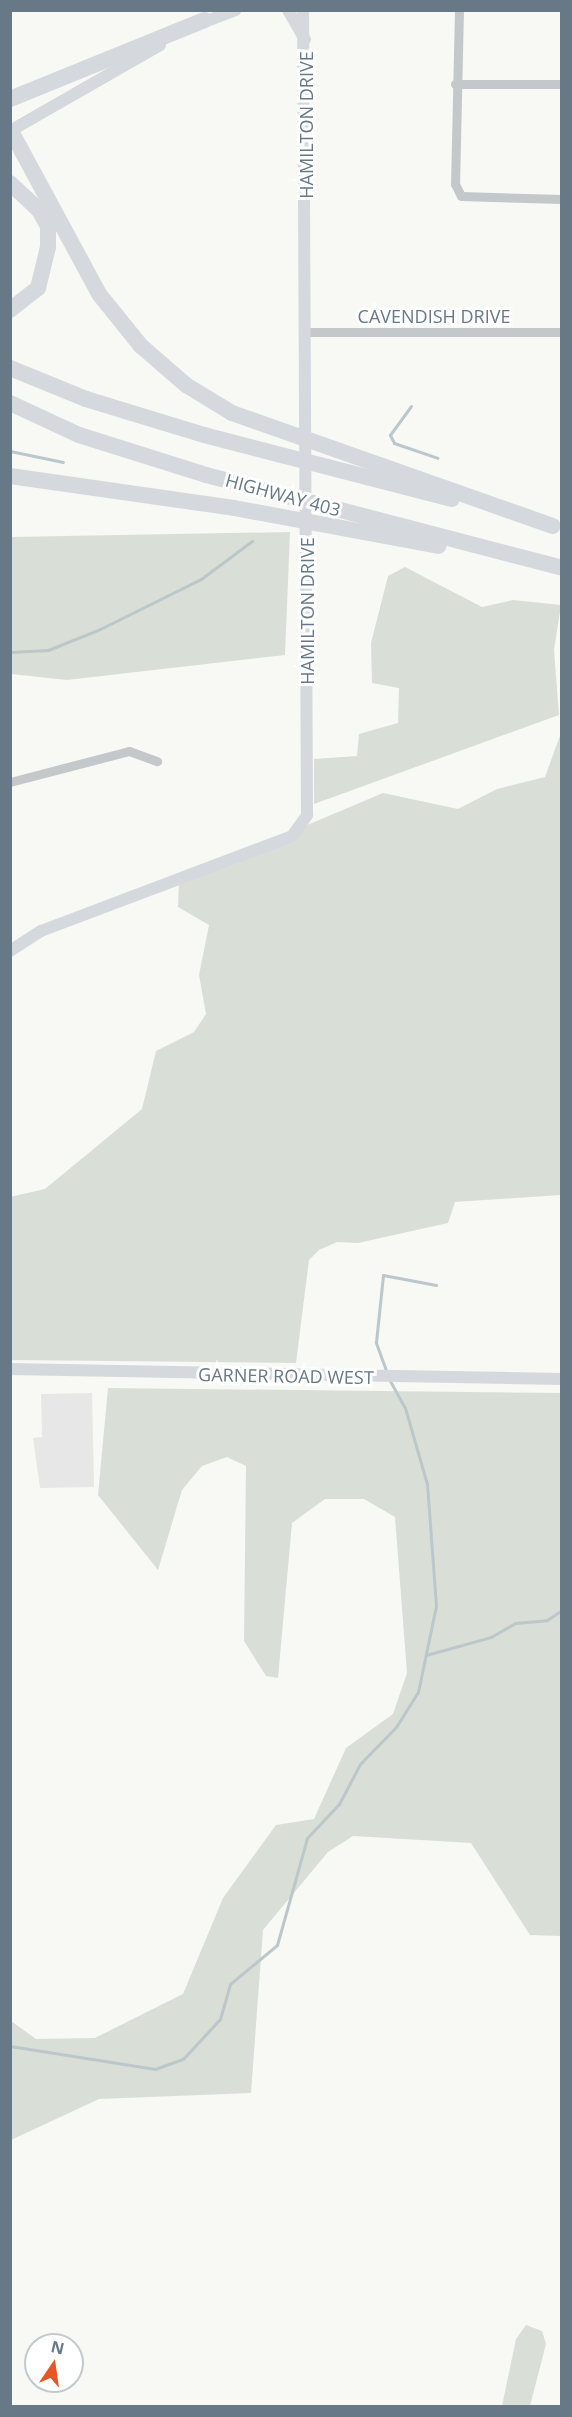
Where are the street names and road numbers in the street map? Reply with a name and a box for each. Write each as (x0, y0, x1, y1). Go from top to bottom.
street label: HAMILTON DRIVE (295, 51, 317, 199)
street label: CAVENDISH DRIVE (358, 305, 510, 327)
street label: HIGHWAY 403 (223, 469, 343, 521)
street label: HAMILTON DRIVE (296, 537, 318, 685)
street label: GARNER ROAD WEST (198, 1364, 374, 1388)

